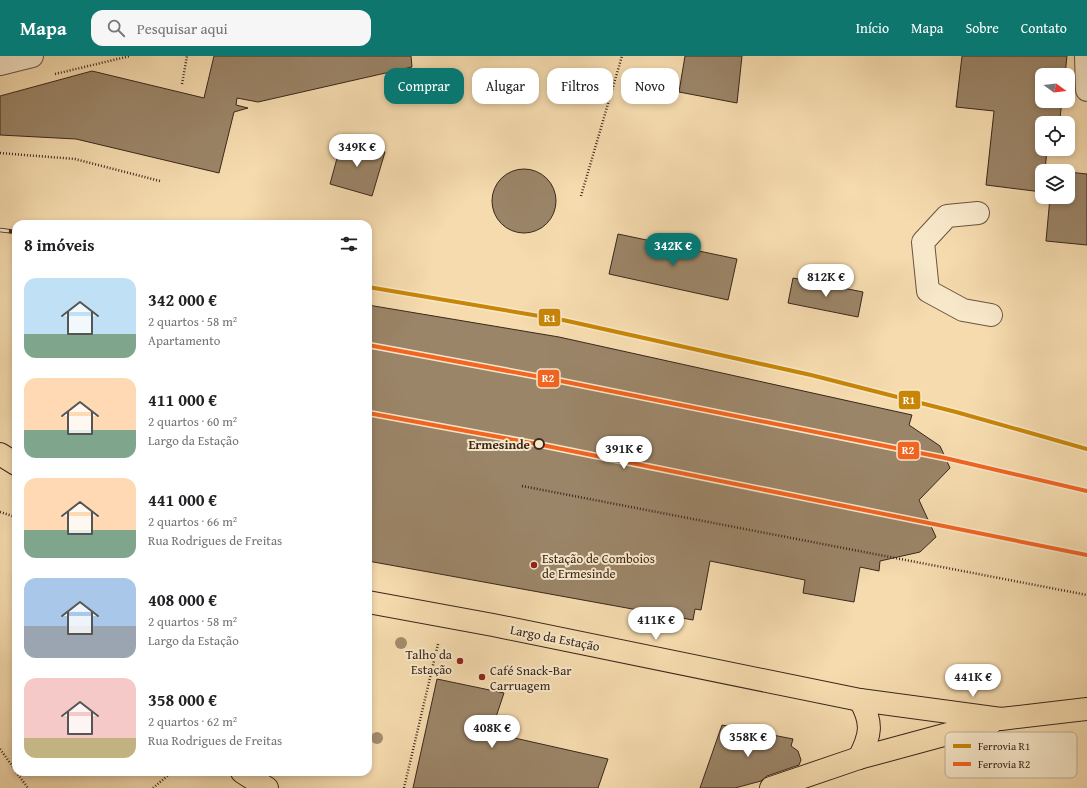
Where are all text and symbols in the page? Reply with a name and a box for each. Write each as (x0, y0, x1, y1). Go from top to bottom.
search box (91, 10, 371, 46)
text: Mapa (20, 14, 67, 42)
icon: search (105, 17, 127, 39)
text: Pesquisar aqui (137, 18, 228, 39)
text: Início (856, 18, 889, 38)
text: Mapa (911, 18, 943, 38)
text: Sobre (965, 18, 999, 38)
text: Contato (1021, 18, 1067, 38)
chip: Comprar (384, 68, 464, 104)
chip: Alugar (472, 68, 539, 104)
chip: Filtros (547, 68, 613, 104)
chip: Novo (621, 68, 679, 104)
north arrow (1035, 68, 1075, 108)
map controls (1035, 68, 1075, 204)
button: locate (1035, 116, 1075, 156)
pin: 349K € (324, 134, 390, 168)
text: 349K € (338, 137, 376, 156)
button: layers (1035, 164, 1075, 204)
text: 8 imóveis (24, 232, 95, 257)
icon: filters (338, 233, 360, 255)
pin: 342K € (640, 233, 706, 267)
text: 342K € (654, 236, 692, 255)
pin: 812K € (793, 264, 859, 298)
text: 812K € (807, 267, 845, 286)
text: 342 000 € (148, 287, 217, 312)
icon: home (56, 294, 104, 342)
line badge: R1 (538, 308, 561, 327)
text: R1 (544, 310, 557, 326)
text: 2 quartos · 58 m² (148, 312, 237, 331)
text: Apartamento (148, 331, 220, 350)
line badge: R2 (537, 369, 560, 388)
text: R2 (542, 370, 555, 386)
text: 411 000 € (148, 387, 217, 412)
line badge: R1 (898, 390, 921, 410)
text: R1 (903, 392, 916, 408)
icon: home (56, 394, 104, 442)
text: 2 quartos · 60 m² (148, 412, 237, 431)
text: Largo da Estação (148, 431, 239, 450)
place label: Ermesinde (468, 435, 530, 454)
pin: 391K € (591, 436, 657, 470)
marker: Ermesinde (533, 438, 545, 450)
text: 391K € (605, 439, 643, 458)
line badge: R2 (897, 441, 920, 460)
text: R2 (902, 442, 915, 458)
text: 441 000 € (148, 487, 217, 512)
icon: home (56, 494, 104, 542)
text: 2 quartos · 66 m² (148, 512, 237, 531)
text: Rua Rodrigues de Freitas (148, 531, 282, 550)
place label: Estação de Comboios de Ermesinde (542, 549, 655, 583)
marker: Estação de Comboios de Ermesinde (529, 560, 539, 570)
text: 408 000 € (148, 587, 217, 612)
icon: home (56, 594, 104, 642)
pin: 411K € (623, 607, 689, 641)
text: 411K € (637, 610, 675, 629)
text: 2 quartos · 58 m² (148, 612, 237, 631)
street label: Largo da Estação (509, 620, 602, 656)
text: Largo da Estação (148, 631, 239, 650)
place label: Talho da Estação (406, 645, 453, 679)
marker: Talho da Estação (455, 656, 465, 666)
place label: Café Snack-Bar Carruagem (490, 661, 572, 695)
pin: 441K € (940, 664, 1006, 698)
text: 441K € (954, 667, 992, 686)
marker: Café Snack-Bar Carruagem (477, 672, 487, 682)
text: 358 000 € (148, 687, 217, 712)
icon: home (56, 694, 104, 742)
text: 2 quartos · 62 m² (148, 712, 237, 731)
pin: 408K € (459, 715, 525, 749)
text: 408K € (473, 718, 511, 737)
pin: 358K € (715, 724, 781, 758)
text: 358K € (729, 727, 767, 746)
text: Rua Rodrigues de Freitas (148, 731, 282, 750)
legend (945, 732, 1077, 778)
text: Ferrovia R1 (978, 738, 1030, 754)
text: Ferrovia R2 (978, 756, 1030, 772)

